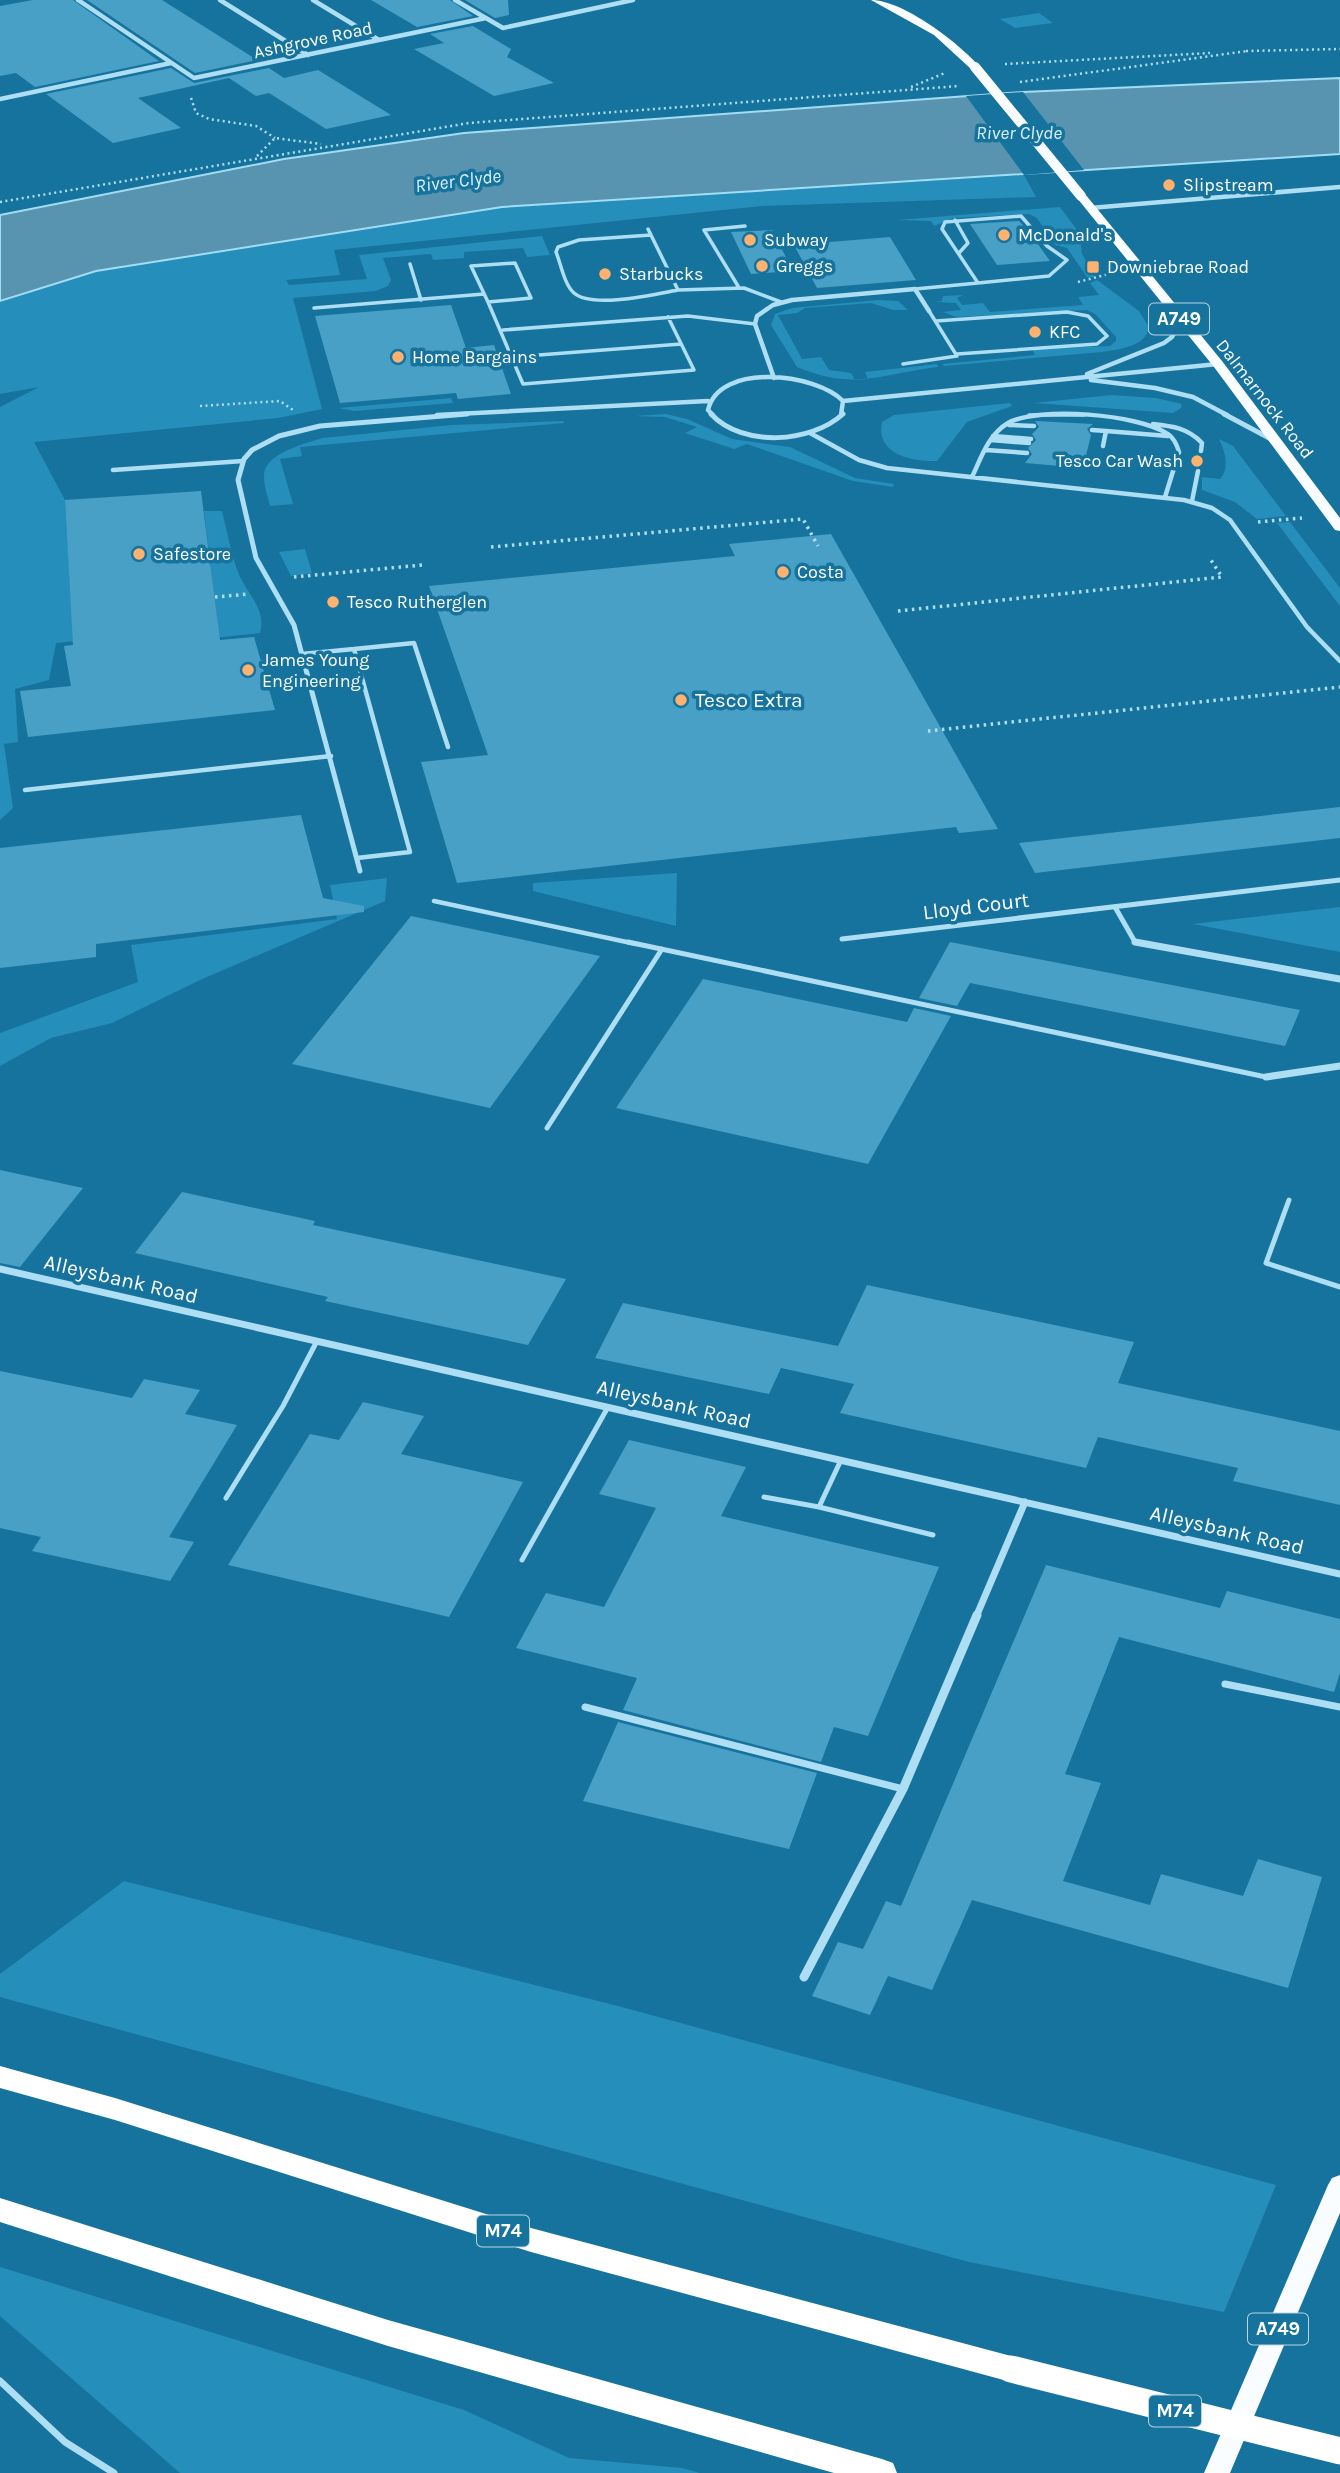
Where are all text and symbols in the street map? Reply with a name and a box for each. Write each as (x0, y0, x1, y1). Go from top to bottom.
street label: Ashgrove Road (251, 17, 375, 63)
water label: River Clyde (976, 122, 1062, 144)
water label: River Clyde (414, 165, 502, 197)
place label: Slipstream (1183, 174, 1274, 196)
marker: Slipstream (1161, 177, 1177, 193)
place label: McDonald's (1018, 224, 1113, 246)
marker: McDonald's (996, 227, 1012, 243)
place label: Subway (764, 229, 828, 251)
marker: Subway (742, 232, 758, 248)
place label: Greggs (776, 255, 833, 277)
place label: Downiebrae Road (1107, 256, 1249, 278)
marker: Greggs (754, 258, 770, 274)
marker: Downiebrae Road (1085, 259, 1101, 275)
place label: Starbucks (619, 263, 704, 285)
marker: Starbucks (597, 266, 613, 282)
road number: A749 (1149, 304, 1209, 334)
place label: KFC (1049, 321, 1080, 343)
marker: KFC (1027, 324, 1043, 340)
street label: Dalmarnock Road (1211, 335, 1319, 463)
place label: Home Bargains (412, 346, 537, 368)
marker: Home Bargains (390, 349, 406, 365)
place label: Tesco Car Wash (1056, 450, 1183, 472)
marker: Tesco Car Wash (1189, 453, 1205, 469)
place label: Safestore (153, 543, 231, 565)
marker: Safestore (131, 546, 147, 562)
place label: Costa (797, 561, 844, 583)
marker: Costa (775, 564, 791, 580)
place label: Tesco Rutherglen (347, 591, 487, 613)
marker: Tesco Rutherglen (325, 594, 341, 610)
place label: James Young Engineering (262, 649, 369, 692)
marker: James Young Engineering (240, 662, 256, 678)
place label: Tesco Extra (695, 688, 803, 712)
marker: Tesco Extra (673, 692, 689, 708)
street label: Lloyd Court (921, 888, 1031, 924)
street label: Alleysbank Road (42, 1250, 200, 1308)
street label: Alleysbank Road (595, 1375, 753, 1433)
street label: Alleysbank Road (1148, 1501, 1306, 1559)
road number: M74 (477, 2216, 529, 2246)
road number: A749 (1248, 2314, 1308, 2344)
road number: M74 (1149, 2396, 1201, 2426)

